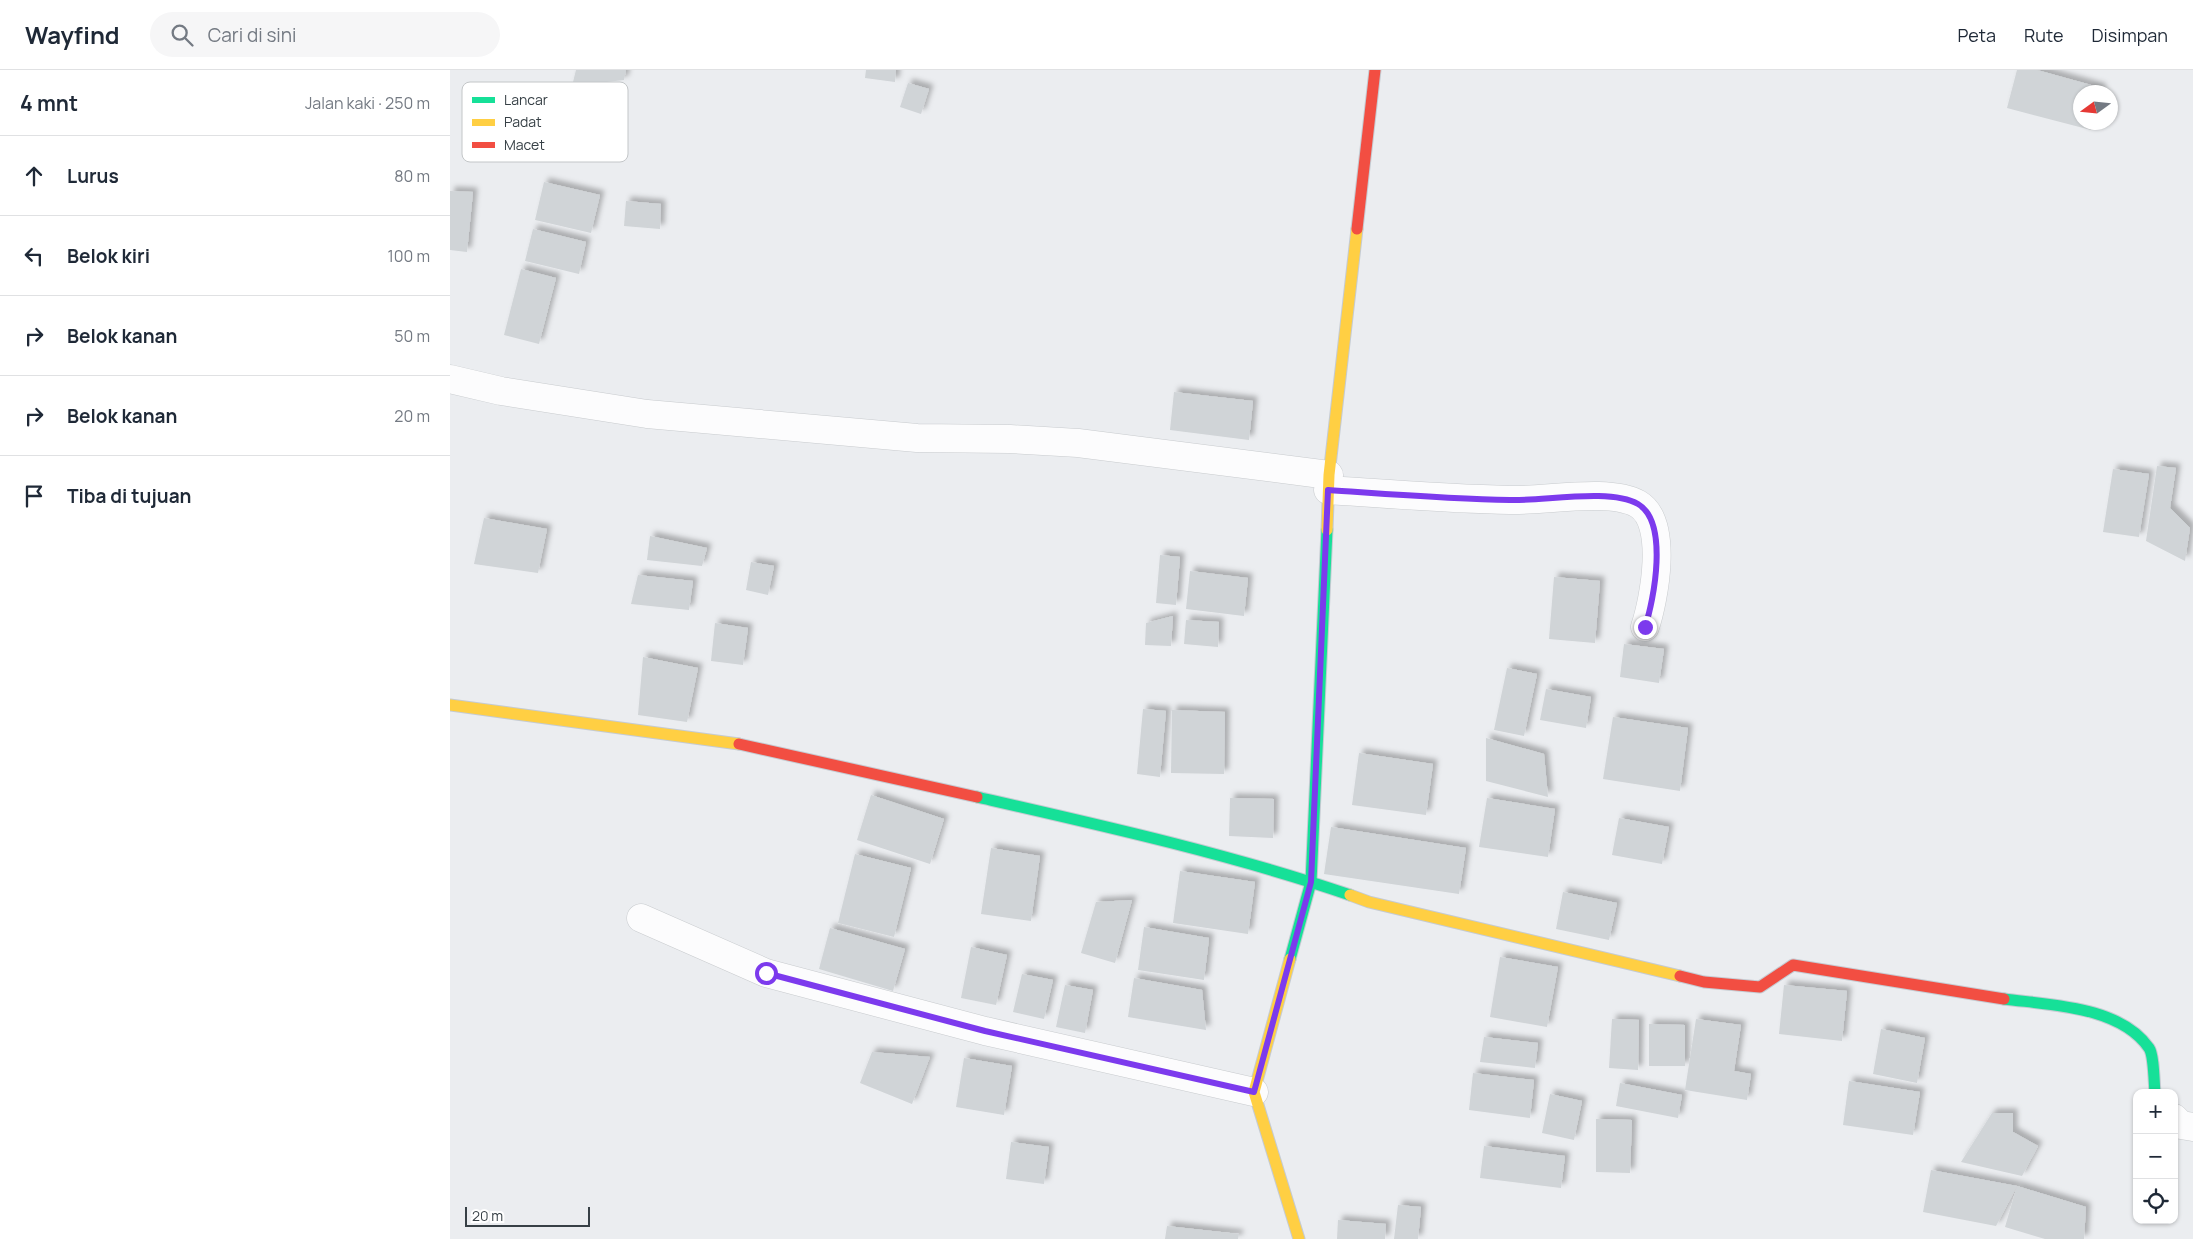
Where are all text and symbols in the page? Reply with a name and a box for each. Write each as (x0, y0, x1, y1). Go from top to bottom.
search box (150, 12, 500, 57)
text: Wayfind (25, 18, 120, 51)
icon: search (168, 21, 196, 49)
text: Cari di sini (208, 22, 297, 48)
text: Peta (1957, 23, 1996, 47)
text: Rute (2024, 23, 2063, 47)
text: Disimpan (2091, 23, 2168, 47)
legend (462, 82, 628, 162)
north arrow (2073, 85, 2118, 130)
text: 4 mnt (20, 89, 78, 117)
text: Lancar (504, 90, 548, 109)
text: Jalan kaki · 250 m (305, 92, 430, 114)
text: Padat (504, 112, 542, 131)
text: Macet (504, 135, 545, 154)
icon: ahead (20, 162, 48, 190)
text: Lurus (67, 163, 119, 189)
text: 80 m (394, 165, 430, 187)
icon: left (20, 242, 48, 270)
text: Belok kiri (67, 243, 150, 269)
text: 100 m (387, 245, 430, 267)
icon: right (20, 322, 48, 350)
text: Belok kanan (67, 323, 177, 349)
text: 50 m (394, 325, 430, 347)
icon: right (20, 402, 48, 430)
text: Belok kanan (67, 403, 177, 429)
text: 20 m (394, 405, 430, 427)
icon: arrive (20, 482, 48, 510)
text: Tiba di tujuan (67, 483, 191, 509)
route end (1634, 616, 1657, 639)
route start (755, 962, 778, 985)
map controls (2133, 1089, 2178, 1224)
button: + (2133, 1089, 2178, 1134)
button: − (2133, 1134, 2178, 1179)
button: locate (2133, 1179, 2178, 1224)
scale bar (465, 1204, 590, 1227)
text: 20 m (472, 1206, 503, 1225)

